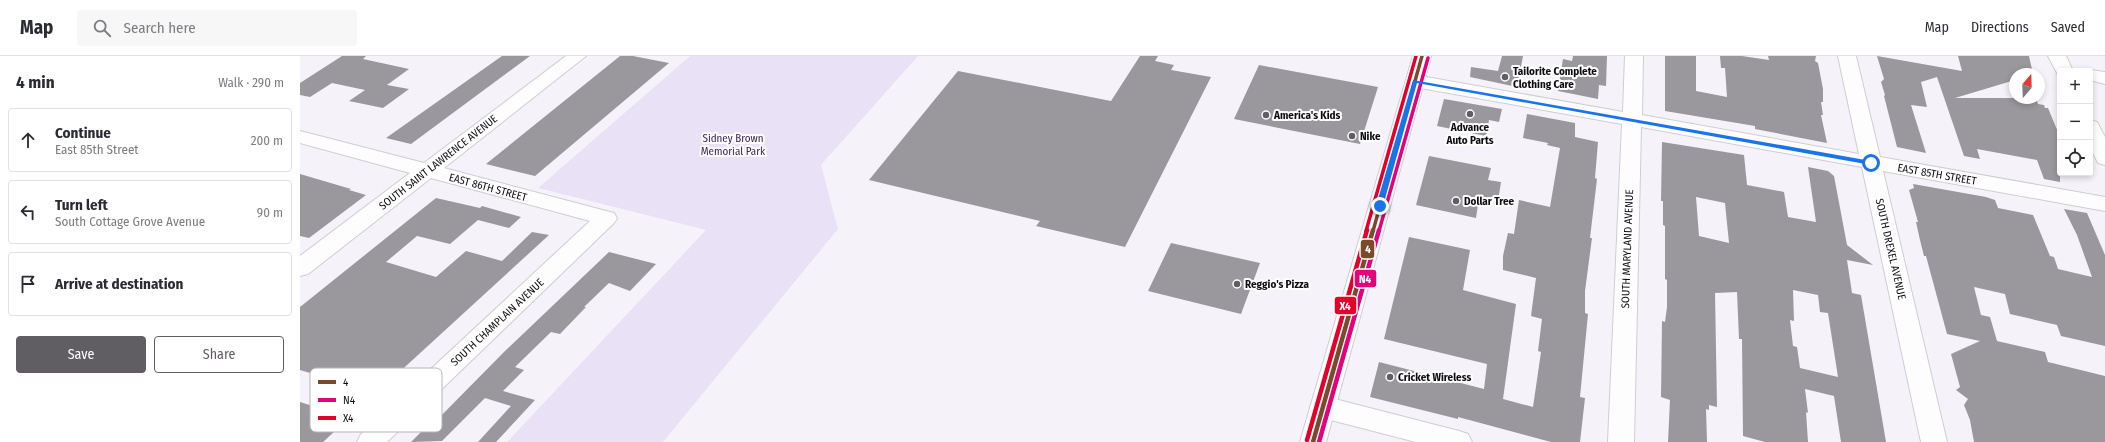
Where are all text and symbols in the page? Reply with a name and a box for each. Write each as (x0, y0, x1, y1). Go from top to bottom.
search box (77, 10, 357, 46)
text: Map (20, 16, 53, 39)
icon: search (91, 17, 113, 39)
text: Search here (123, 19, 196, 37)
text: Map (1925, 19, 1949, 36)
text: Directions (1971, 19, 2029, 36)
text: Saved (2051, 19, 2085, 36)
place label: Tailorite Complete Clothing Care (1513, 65, 1597, 91)
north arrow (2009, 68, 2045, 104)
map controls (2057, 68, 2093, 176)
button: + (2057, 68, 2093, 104)
text: 4 min (16, 72, 55, 93)
marker: Tailorite Complete Clothing Care (1500, 72, 1510, 82)
text: Walk · 290 m (218, 75, 284, 90)
button: − (2057, 104, 2093, 140)
place label: America's Kids (1273, 109, 1341, 122)
marker: Advance Auto Parts (1465, 109, 1475, 119)
marker: America's Kids (1261, 110, 1271, 120)
street label: SOUTH SAINT LAWRENCE AVENUE (377, 112, 500, 213)
place label: Advance Auto Parts (1445, 121, 1494, 147)
text: Continue (55, 124, 111, 142)
icon: ahead (17, 129, 39, 151)
place label: Nike (1360, 130, 1381, 143)
marker: Nike (1347, 131, 1357, 141)
park label: Sidney Brown Memorial Park (701, 132, 766, 158)
text: 200 m (251, 133, 283, 148)
button: locate (2057, 140, 2093, 176)
text: East 85th Street (55, 142, 139, 157)
route start (1862, 154, 1880, 172)
street label: EAST 85TH STREET (1896, 161, 1978, 188)
street label: EAST 86TH STREET (447, 171, 529, 204)
street label: SOUTH MARYLAND AVENUE (1619, 189, 1636, 309)
place label: Dollar Tree (1464, 195, 1515, 208)
text: Turn left (55, 196, 108, 214)
marker: Dollar Tree (1451, 196, 1461, 206)
route end (1371, 197, 1389, 215)
street label: SOUTH DREXEL AVENUE (1873, 197, 1908, 301)
icon: left (17, 201, 39, 223)
text: 90 m (257, 205, 283, 220)
text: South Cottage Grove Avenue (55, 214, 205, 229)
line badge: 4 (1360, 239, 1375, 259)
text: 4 (1365, 243, 1371, 256)
line badge: N4 (1354, 269, 1377, 288)
icon: arrive (17, 273, 39, 295)
text: N4 (1359, 273, 1371, 286)
text: Arrive at destination (55, 275, 183, 293)
street label: SOUTH CHAMPLAIN AVENUE (448, 276, 546, 369)
place label: Reggio's Pizza (1245, 278, 1310, 291)
marker: Reggio's Pizza (1232, 279, 1242, 289)
line badge: X4 (1334, 296, 1357, 315)
text: X4 (1338, 300, 1351, 313)
button: Save (16, 336, 146, 373)
button: Share (154, 336, 284, 373)
legend (310, 368, 442, 432)
place label: Cricket Wireless (1398, 371, 1471, 384)
marker: Cricket Wireless (1385, 372, 1395, 382)
text: 4 (343, 376, 349, 389)
text: N4 (343, 394, 356, 407)
text: X4 (343, 412, 354, 425)

